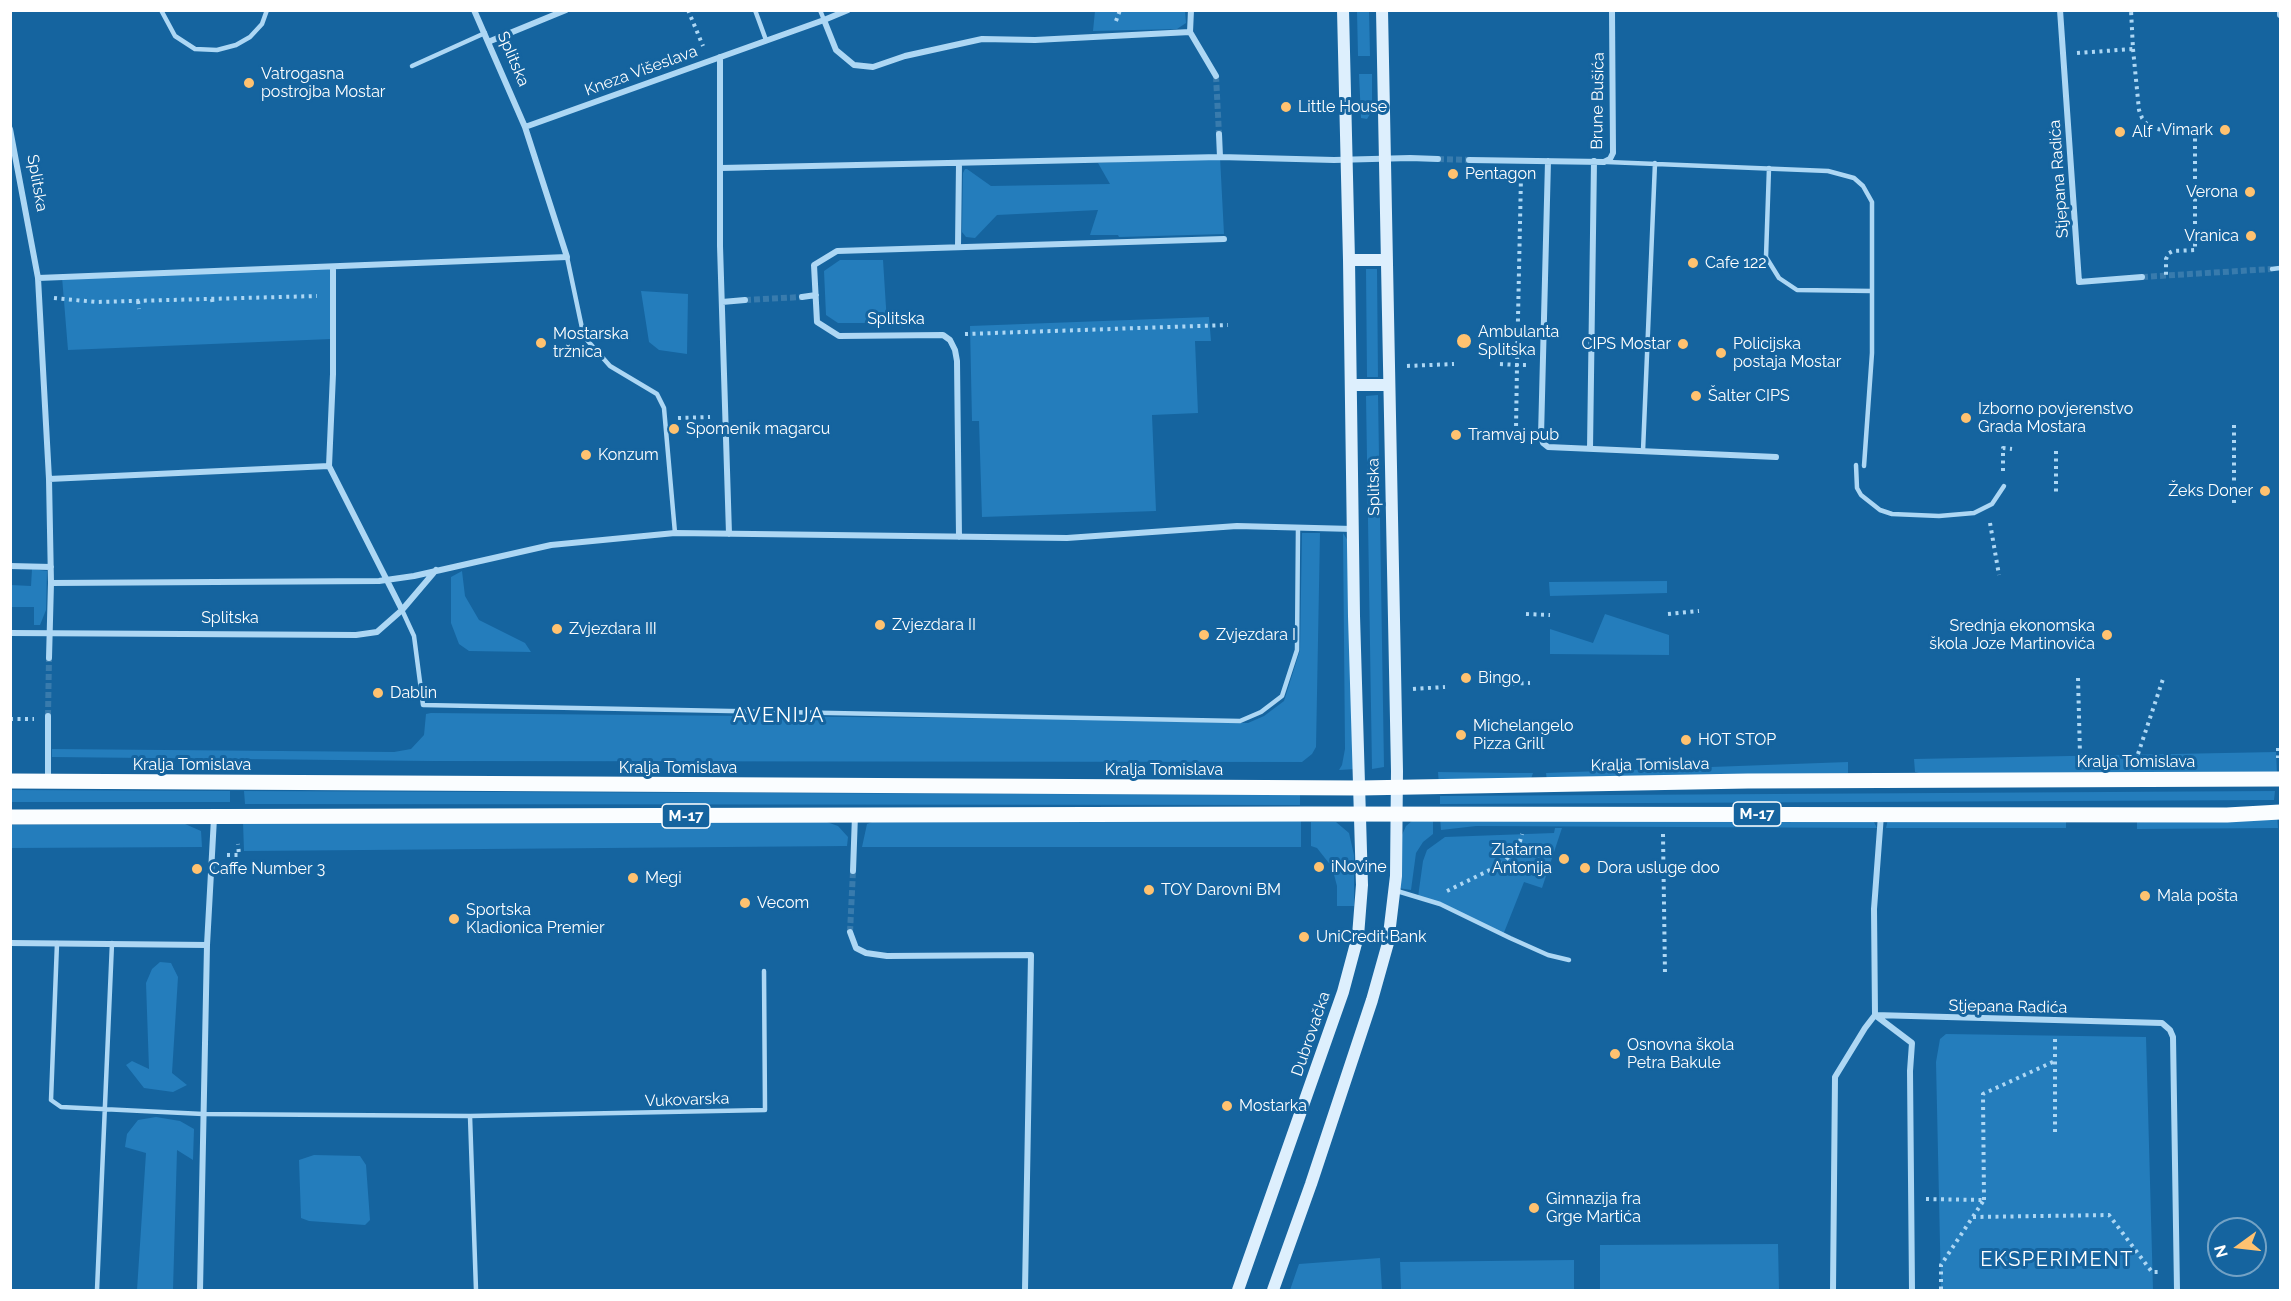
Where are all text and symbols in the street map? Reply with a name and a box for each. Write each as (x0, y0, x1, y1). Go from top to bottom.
street label: Splitska (493, 29, 533, 89)
street label: Kneza Višeslava (582, 42, 700, 100)
street label: Brune Bušića (1588, 52, 1608, 150)
place label: Vatrogasna postrojba Mostar (261, 64, 385, 102)
marker: Vatrogasna postrojba Mostar (242, 76, 256, 90)
place label: Little House (1298, 97, 1387, 117)
marker: Little House (1279, 100, 1293, 114)
street label: Stjepana Radića (2045, 119, 2073, 239)
place label: Vimark (2161, 120, 2213, 140)
place label: Alf (2132, 122, 2152, 142)
marker: Vimark (2218, 123, 2232, 137)
marker: Alf (2113, 125, 2127, 139)
street label: Splitska (23, 153, 51, 213)
place label: Pentagon (1465, 164, 1536, 184)
marker: Pentagon (1446, 167, 1460, 181)
place label: Verona (2186, 182, 2238, 202)
marker: Verona (2243, 185, 2257, 199)
place label: Vranica (2184, 226, 2239, 246)
marker: Vranica (2244, 229, 2258, 243)
place label: Cafe 122 (1705, 253, 1767, 273)
marker: Cafe 122 (1686, 256, 1700, 270)
street label: Splitska (867, 309, 925, 329)
place label: Ambulanta Splitska (1478, 322, 1559, 360)
place label: Mostarska tržnica (553, 324, 629, 362)
marker: Ambulanta Splitska (1455, 332, 1473, 350)
place label: CIPS Mostar (1581, 334, 1671, 354)
place label: Policijska postaja Mostar (1733, 334, 1841, 372)
marker: Mostarska tržnica (534, 336, 548, 350)
marker: CIPS Mostar (1676, 337, 1690, 351)
marker: Policijska postaja Mostar (1714, 346, 1728, 360)
place label: Šalter CIPS (1708, 386, 1790, 406)
marker: Šalter CIPS (1689, 389, 1703, 403)
place label: Izborno povjerenstvo Grada Mostara (1978, 399, 2133, 437)
marker: Izborno povjerenstvo Grada Mostara (1959, 411, 1973, 425)
place label: Spomenik magarcu (686, 419, 830, 439)
marker: Spomenik magarcu (667, 422, 681, 436)
place label: Tramvaj pub (1468, 425, 1559, 445)
marker: Tramvaj pub (1449, 428, 1463, 442)
place label: Konzum (598, 445, 659, 465)
marker: Konzum (579, 448, 593, 462)
street label: Splitska (1364, 458, 1384, 516)
place label: Žeks Doner (2168, 481, 2253, 501)
marker: Žeks Doner (2258, 484, 2272, 498)
street label: Splitska (201, 608, 259, 628)
place label: Zvjezdara II (892, 615, 976, 635)
place label: Srednja ekonomska škola Joze Martinovića (1929, 616, 2095, 654)
marker: Zvjezdara II (873, 618, 887, 632)
place label: Zvjezdara III (569, 619, 657, 639)
marker: Zvjezdara III (550, 622, 564, 636)
place label: Zvjezdara I (1216, 625, 1296, 645)
marker: Zvjezdara I (1197, 628, 1211, 642)
marker: Srednja ekonomska škola Joze Martinovića (2100, 628, 2114, 642)
place label: Bingo (1478, 668, 1521, 688)
marker: Bingo (1459, 671, 1473, 685)
place label: Dablin (390, 683, 437, 703)
marker: Dablin (371, 686, 385, 700)
district label: AVENIJA (733, 704, 825, 728)
place label: Michelangelo Pizza Grill (1473, 716, 1574, 754)
marker: Michelangelo Pizza Grill (1454, 728, 1468, 742)
place label: HOT STOP (1698, 730, 1776, 750)
marker: HOT STOP (1679, 733, 1693, 747)
street label: Kralja Tomislava (2077, 752, 2195, 772)
street label: Kralja Tomislava (1591, 754, 1709, 776)
street label: Kralja Tomislava (133, 755, 251, 775)
street label: Kralja Tomislava (619, 758, 737, 778)
street label: Kralja Tomislava (1105, 760, 1223, 780)
road number: M-17 (1733, 802, 1781, 826)
road number: M-17 (662, 804, 710, 828)
place label: Zlatarna Antonija (1491, 840, 1552, 878)
marker: Zlatarna Antonija (1557, 852, 1571, 866)
place label: iNovine (1331, 857, 1387, 877)
place label: Dora usluge doo (1597, 858, 1720, 878)
place label: Caffe Number 3 (209, 859, 325, 879)
marker: iNovine (1312, 860, 1326, 874)
marker: Dora usluge doo (1578, 861, 1592, 875)
marker: Caffe Number 3 (190, 862, 204, 876)
place label: Megi (645, 868, 682, 888)
marker: Megi (626, 871, 640, 885)
place label: TOY Darovni BM (1161, 880, 1281, 900)
marker: TOY Darovni BM (1142, 883, 1156, 897)
place label: Mala pošta (2157, 886, 2238, 906)
marker: Mala pošta (2138, 889, 2152, 903)
place label: Vecom (757, 893, 809, 913)
marker: Vecom (738, 896, 752, 910)
place label: Sportska Kladionica Premier (466, 900, 605, 938)
marker: Sportska Kladionica Premier (447, 912, 461, 926)
place label: UniCredit Bank (1316, 927, 1427, 947)
marker: UniCredit Bank (1297, 930, 1311, 944)
street label: Dubrovačka (1288, 989, 1334, 1079)
street label: Stjepana Radića (1949, 996, 2067, 1018)
place label: Osnovna škola Petra Bakule (1627, 1035, 1734, 1073)
marker: Osnovna škola Petra Bakule (1608, 1047, 1622, 1061)
street label: Vukovarska (644, 1089, 730, 1111)
place label: Mostarka (1239, 1096, 1307, 1116)
marker: Mostarka (1220, 1099, 1234, 1113)
place label: Gimnazija fra Grge Martića (1546, 1189, 1641, 1227)
marker: Gimnazija fra Grge Martića (1527, 1201, 1541, 1215)
north arrow (2207, 1217, 2267, 1277)
text: N (2210, 1243, 2232, 1260)
district label: EKSPERIMENT (1980, 1248, 2134, 1272)

